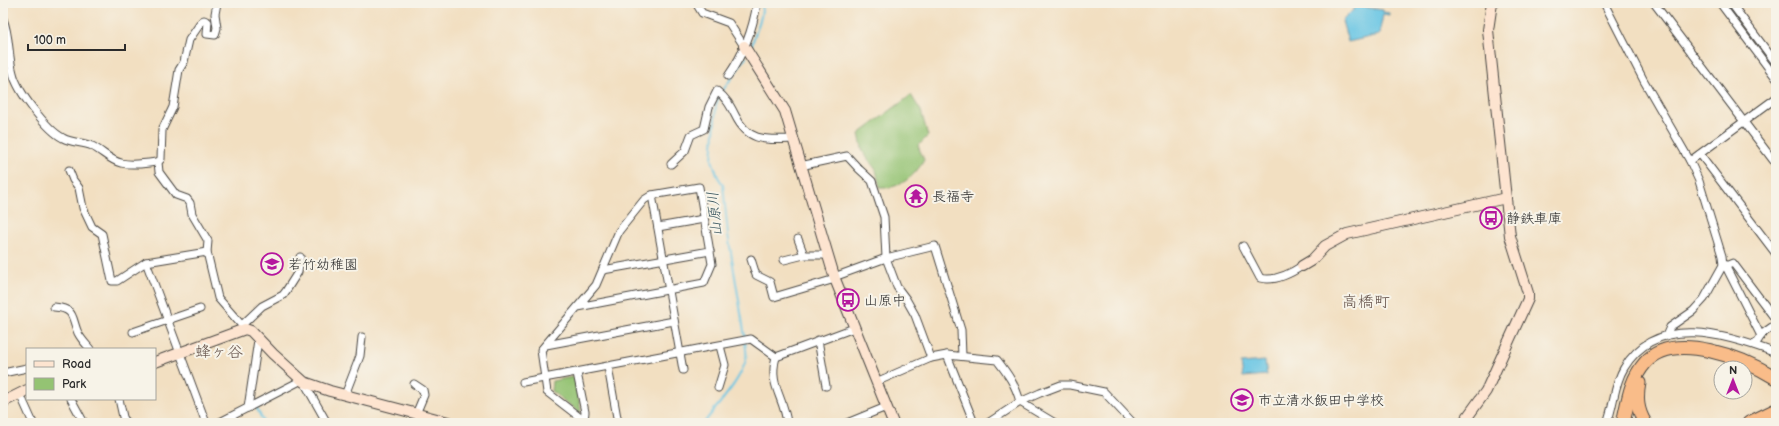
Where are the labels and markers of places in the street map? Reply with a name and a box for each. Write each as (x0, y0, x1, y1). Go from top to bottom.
temple icon: 長福寺 (903, 183, 929, 209)
place label: 長福寺 (932, 188, 974, 205)
bus stop icon: 静鉄車庫 (1478, 205, 1504, 231)
place label: 静鉄車庫 (1506, 210, 1562, 227)
school or university icon: 若竹幼稚園 (259, 251, 285, 277)
place label: 若竹幼稚園 (288, 256, 358, 273)
bus stop icon: 山原中 (835, 287, 861, 313)
place label: 山原中 (864, 292, 906, 309)
school or university icon: 市立清水飯田中学校 (1229, 387, 1255, 413)
place label: 市立清水飯田中学校 (1258, 392, 1384, 409)

